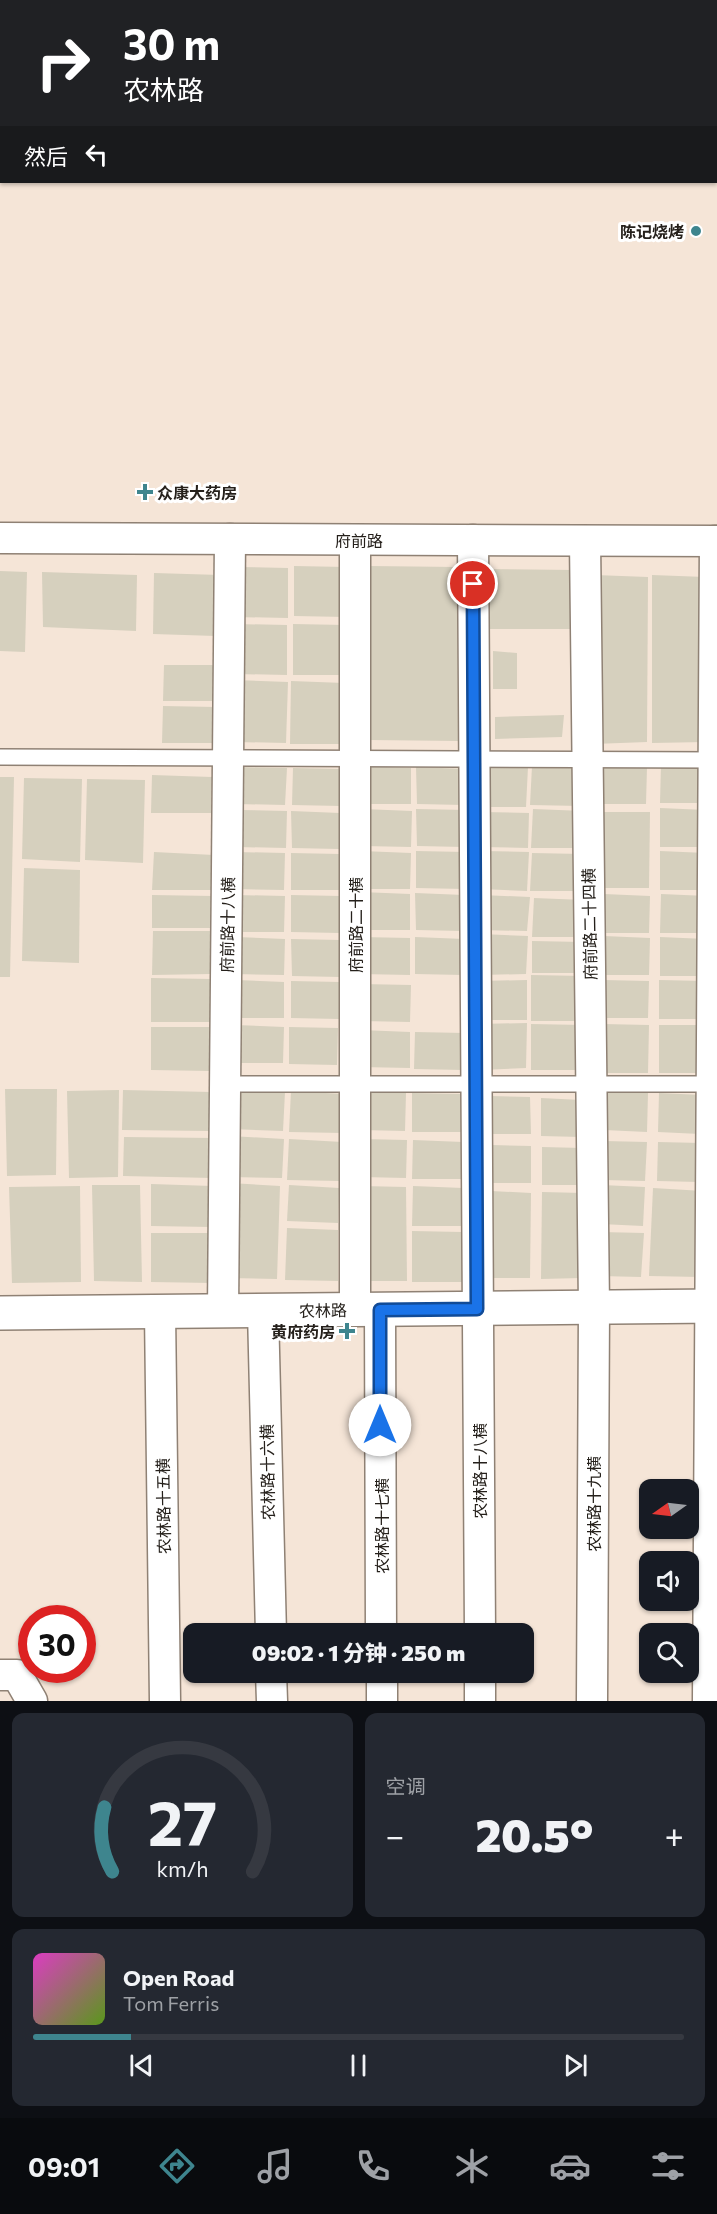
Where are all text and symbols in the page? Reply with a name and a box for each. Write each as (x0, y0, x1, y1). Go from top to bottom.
text: 30 m (123, 17, 220, 69)
icon: right (24, 24, 102, 102)
text: 农林路 (123, 73, 204, 106)
icon: left (80, 138, 113, 171)
text: 然后 (24, 143, 68, 170)
place label: 陈记烧烤 (620, 222, 684, 241)
marker: 陈记烧烤 (689, 224, 703, 238)
place label: 众康大药房 (157, 483, 237, 502)
marker: 众康大药房 (138, 485, 152, 499)
street label: 府前路 (335, 531, 383, 550)
pin (447, 558, 498, 609)
icon: arrive (456, 567, 489, 600)
street label: 府前路二十四横 (579, 868, 599, 980)
street label: 府前路十八横 (217, 877, 237, 973)
street label: 府前路二十横 (346, 877, 365, 973)
street label: 农林路 (299, 1300, 347, 1320)
place label: 黄府药房 (271, 1322, 335, 1341)
marker: 黄府药房 (340, 1324, 354, 1338)
position arrow (348, 1393, 412, 1457)
street label: 农林路十八横 (470, 1423, 489, 1519)
street label: 农林路十六横 (257, 1424, 277, 1520)
street label: 农林路十九横 (584, 1456, 603, 1552)
street label: 农林路十五横 (153, 1458, 173, 1554)
street label: 农林路十七横 (372, 1478, 391, 1574)
north arrow (639, 1479, 699, 1539)
map controls (639, 1479, 699, 1683)
button: sound (639, 1551, 699, 1611)
speed limit sign: 30 (18, 1605, 96, 1683)
button: search (639, 1623, 699, 1683)
text: 09:02 · 1 分钟 · 250 m (252, 1639, 465, 1666)
text: 空调 (386, 1774, 426, 1798)
text: 27 (148, 1783, 217, 1859)
text: 20.5° (475, 1806, 593, 1861)
text: − (386, 1814, 404, 1855)
text: + (665, 1814, 684, 1855)
text: km/h (156, 1855, 208, 1881)
text: Open Road (123, 1964, 234, 1991)
text: Tom Ferris (123, 1991, 219, 2015)
icon: previous (125, 2049, 158, 2082)
icon: pause (342, 2049, 375, 2082)
icon: next (559, 2049, 592, 2082)
icon: directions (156, 2145, 198, 2187)
icon: music (254, 2145, 296, 2187)
icon: phone (352, 2145, 394, 2187)
icon: climate (451, 2145, 493, 2187)
icon: car (549, 2145, 591, 2187)
icon: filters (647, 2145, 689, 2187)
text: 09:01 (28, 2150, 100, 2183)

